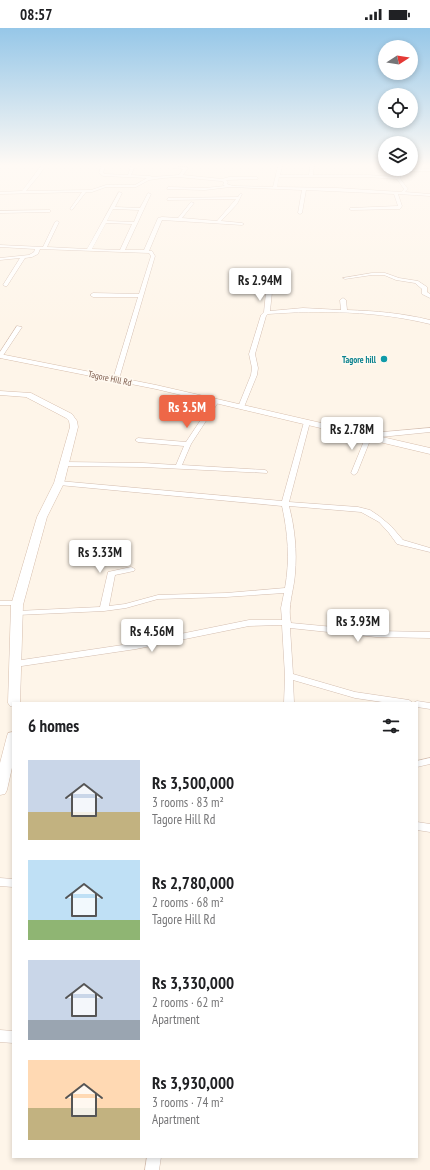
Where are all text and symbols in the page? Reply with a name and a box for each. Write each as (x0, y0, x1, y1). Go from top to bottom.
text: 08:57 (20, 5, 52, 24)
north arrow (378, 40, 418, 80)
map controls (378, 40, 418, 176)
button: locate (378, 88, 418, 128)
button: layers (378, 136, 418, 176)
pin: Rs 2.94M (219, 268, 301, 302)
text: Rs 2.94M (238, 272, 282, 289)
place label: Tagore hill (342, 354, 377, 365)
marker: Tagore hill (379, 354, 389, 364)
street label: Tagore Hill Rd (87, 368, 133, 388)
pin: Rs 3.5M (150, 395, 224, 429)
text: Rs 3.5M (168, 399, 206, 416)
pin: Rs 2.78M (311, 417, 393, 451)
text: Rs 2.78M (330, 421, 374, 438)
pin: Rs 3.33M (59, 540, 141, 574)
text: Rs 3.33M (78, 544, 122, 561)
pin: Rs 3.93M (317, 609, 399, 643)
text: Rs 3.93M (336, 613, 380, 630)
pin: Rs 4.56M (111, 619, 193, 653)
text: Rs 4.56M (130, 623, 174, 640)
text: 6 homes (28, 715, 79, 737)
icon: filters (380, 715, 402, 737)
text: Rs 3,500,000 (152, 772, 234, 794)
icon: home (60, 776, 108, 824)
text: 3 rooms · 83 m² (152, 794, 224, 811)
text: Tagore Hill Rd (152, 811, 215, 828)
text: Rs 2,780,000 (152, 872, 234, 894)
icon: home (60, 876, 108, 924)
text: 2 rooms · 68 m² (152, 894, 224, 911)
text: Tagore Hill Rd (152, 911, 215, 928)
text: Rs 3,330,000 (152, 972, 234, 994)
icon: home (60, 976, 108, 1024)
text: 2 rooms · 62 m² (152, 994, 224, 1011)
text: Apartment (152, 1011, 200, 1028)
text: Rs 3,930,000 (152, 1072, 234, 1094)
icon: home (60, 1076, 108, 1124)
text: 3 rooms · 74 m² (152, 1094, 224, 1111)
text: Apartment (152, 1111, 200, 1128)

